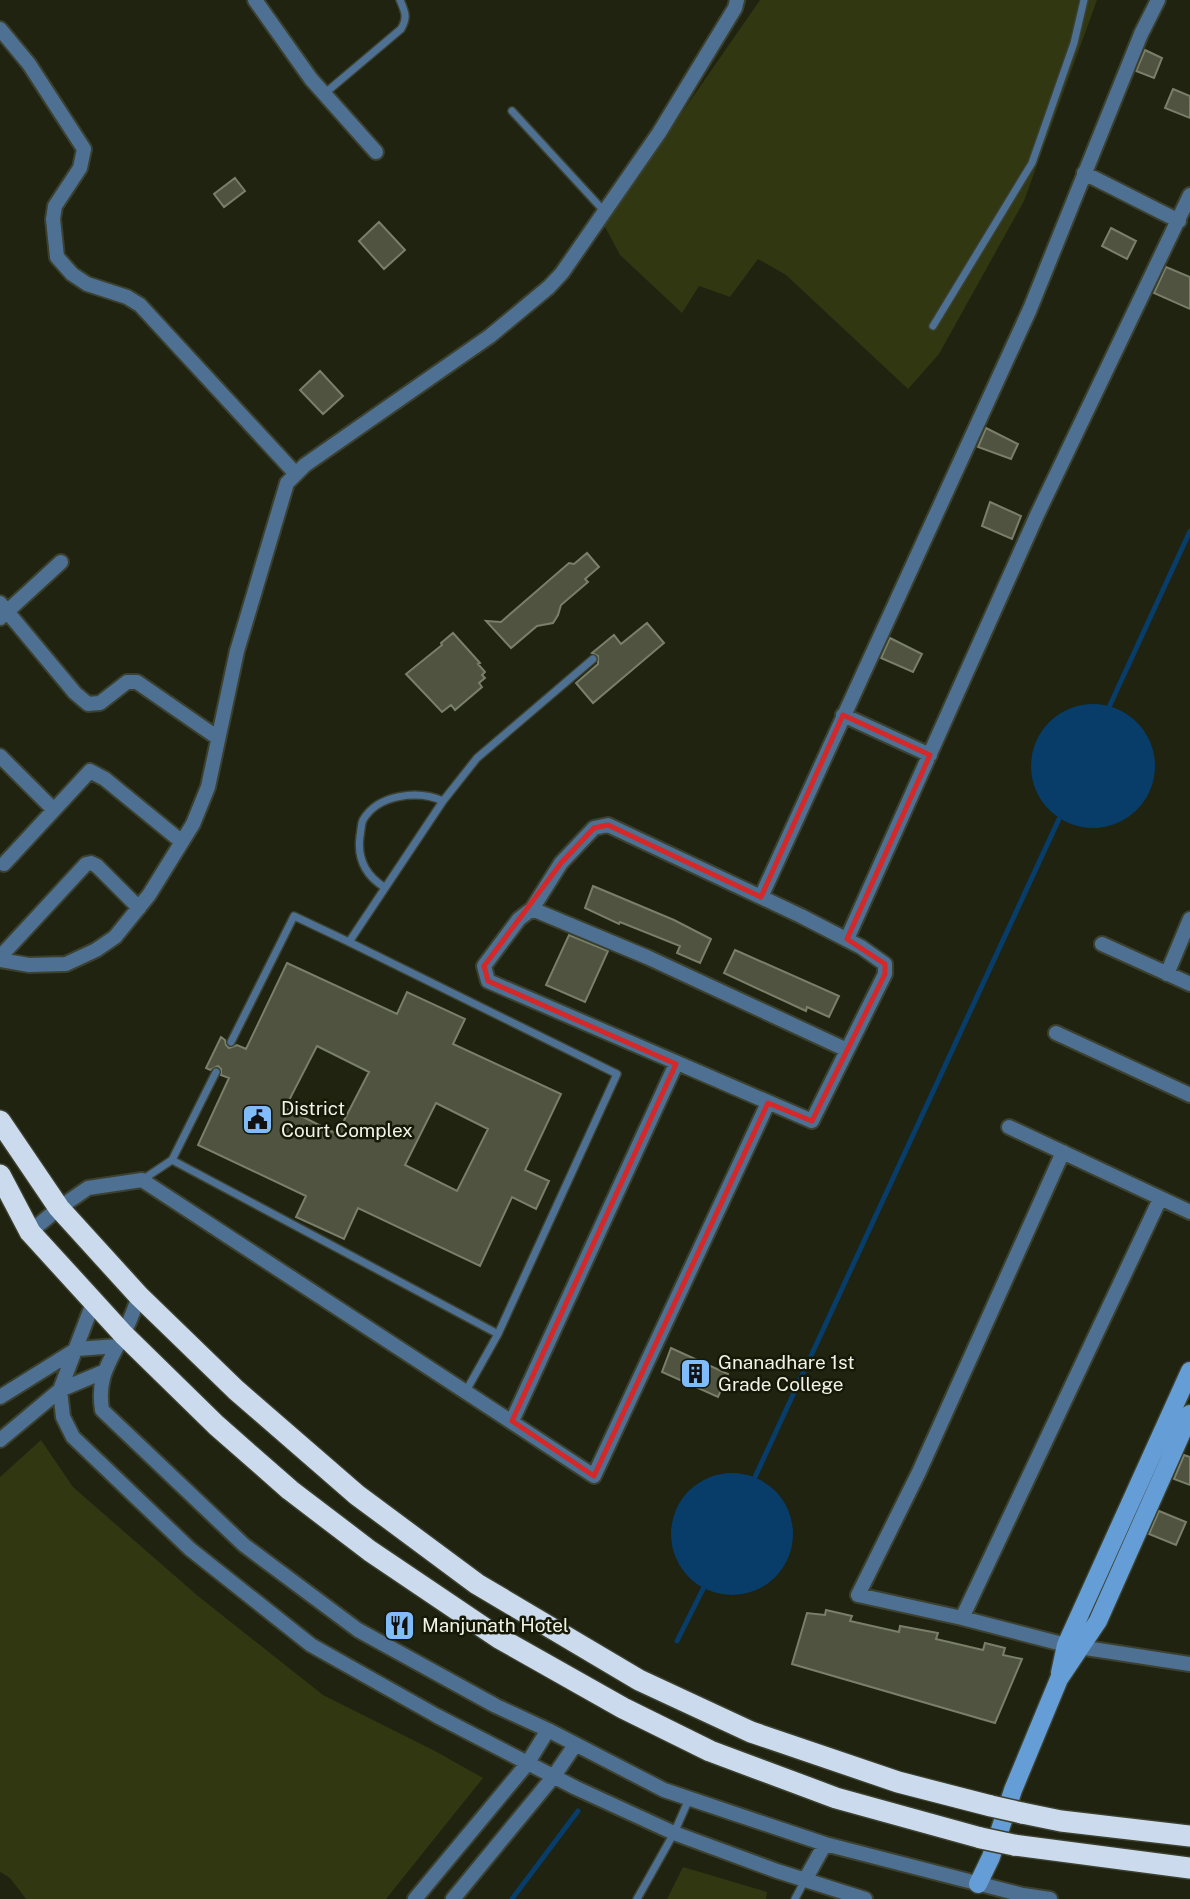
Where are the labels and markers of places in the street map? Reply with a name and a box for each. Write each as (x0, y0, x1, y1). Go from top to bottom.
place label: District Court Complex (281, 1097, 413, 1141)
public building icon: District Court Complex (241, 1102, 275, 1136)
place label: Gnanadhare 1st Grade College (718, 1351, 855, 1395)
building icon: Gnanadhare 1st Grade College (678, 1356, 712, 1390)
restaurant icon: Manjunath Hotel (382, 1608, 416, 1642)
place label: Manjunath Hotel (422, 1614, 569, 1636)

